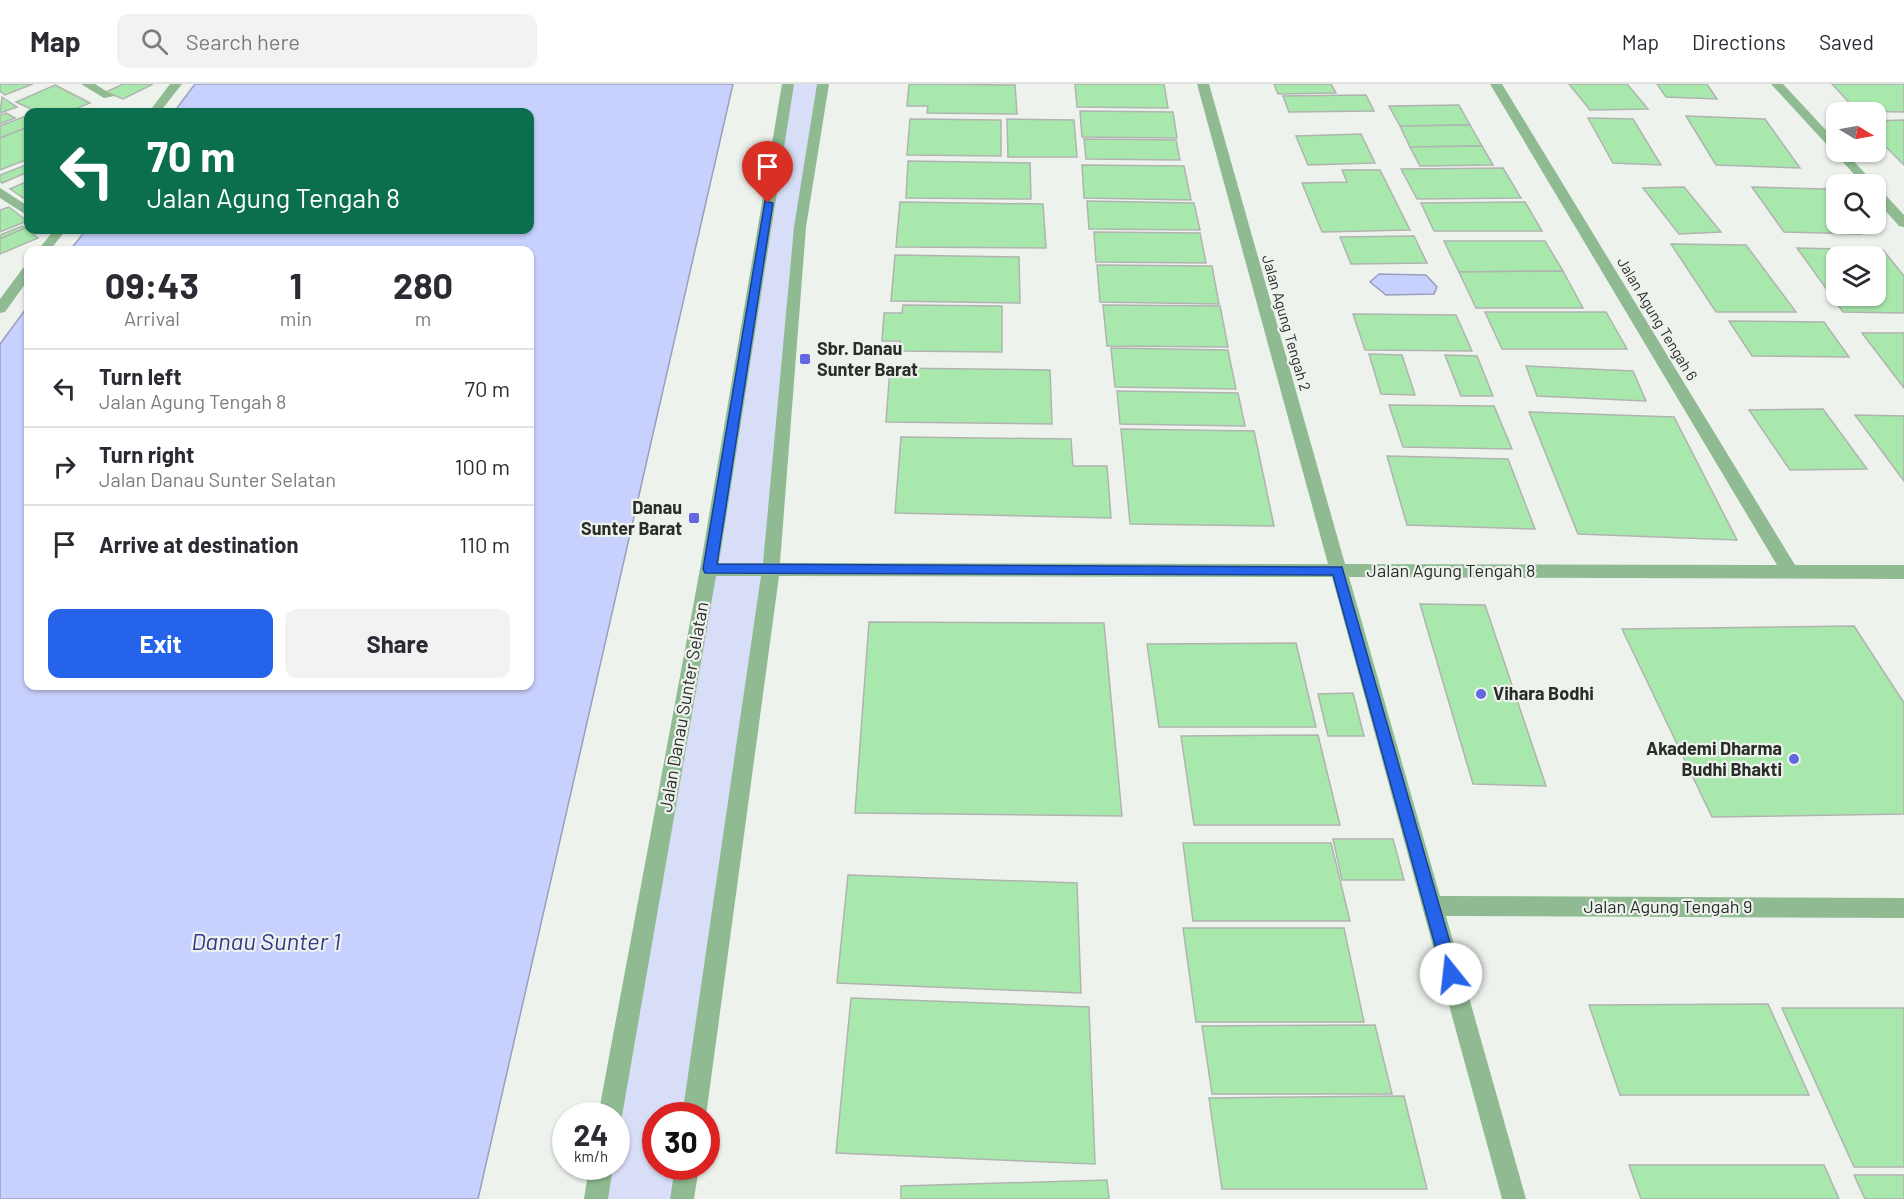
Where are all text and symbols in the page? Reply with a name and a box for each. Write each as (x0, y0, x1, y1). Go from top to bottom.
search box (117, 14, 537, 68)
text: Map (30, 24, 81, 58)
icon: search (138, 25, 171, 58)
text: Search here (186, 28, 300, 54)
text: Map (1622, 29, 1659, 54)
text: Directions (1692, 29, 1786, 54)
text: Saved (1819, 29, 1874, 54)
north arrow (1826, 102, 1886, 162)
map controls (1826, 102, 1886, 306)
text: 70 m (147, 130, 235, 180)
icon: left (48, 132, 126, 210)
pin (742, 141, 793, 203)
icon: arrive (751, 150, 784, 183)
button: search (1826, 174, 1886, 234)
text: Jalan Agung Tengah 8 (147, 181, 400, 213)
button: layers (1826, 246, 1886, 306)
street label: Jalan Agung Tengah 2 (1259, 253, 1315, 393)
street label: Jalan Agung Tengah 6 (1614, 254, 1702, 383)
text: 09:43 (105, 263, 199, 306)
text: 1 (290, 263, 302, 306)
text: 280 (393, 263, 453, 306)
text: Arrival (124, 306, 180, 330)
text: min (280, 306, 312, 330)
text: m (415, 306, 431, 330)
place label: Sbr. Danau Sunter Barat (817, 337, 918, 380)
marker: Sbr. Danau Sunter Barat (798, 352, 812, 366)
text: Turn left (99, 363, 182, 389)
icon: left (48, 372, 81, 405)
text: 70 m (465, 375, 510, 401)
text: Jalan Agung Tengah 8 (99, 389, 287, 413)
text: Turn right (99, 441, 194, 467)
icon: right (48, 450, 81, 483)
text: 100 m (455, 453, 510, 479)
text: Jalan Danau Sunter Selatan (99, 467, 336, 491)
place label: Danau Sunter Barat (581, 496, 682, 539)
marker: Danau Sunter Barat (687, 511, 701, 525)
icon: arrive (48, 528, 81, 561)
text: Arrive at destination (99, 531, 298, 557)
text: 110 m (460, 531, 510, 557)
street label: Jalan Agung Tengah 8 (1367, 559, 1535, 581)
street label: Jalan Danau Sunter Selatan (654, 600, 712, 814)
button: Exit (48, 609, 273, 678)
button: Share (285, 609, 510, 678)
place label: Vihara Bodhi (1493, 682, 1594, 704)
marker: Vihara Bodhi (1474, 687, 1488, 701)
place label: Akademi Dharma Budhi Bhakti (1646, 737, 1782, 780)
marker: Akademi Dharma Budhi Bhakti (1787, 752, 1801, 766)
street label: Jalan Agung Tengah 9 (1584, 895, 1752, 917)
water label: Danau Sunter 1 (191, 926, 341, 955)
position arrow (1419, 942, 1483, 1006)
speed limit sign: 30 (642, 1102, 720, 1180)
text: 24 (574, 1116, 608, 1152)
text: km/h (574, 1147, 608, 1165)

